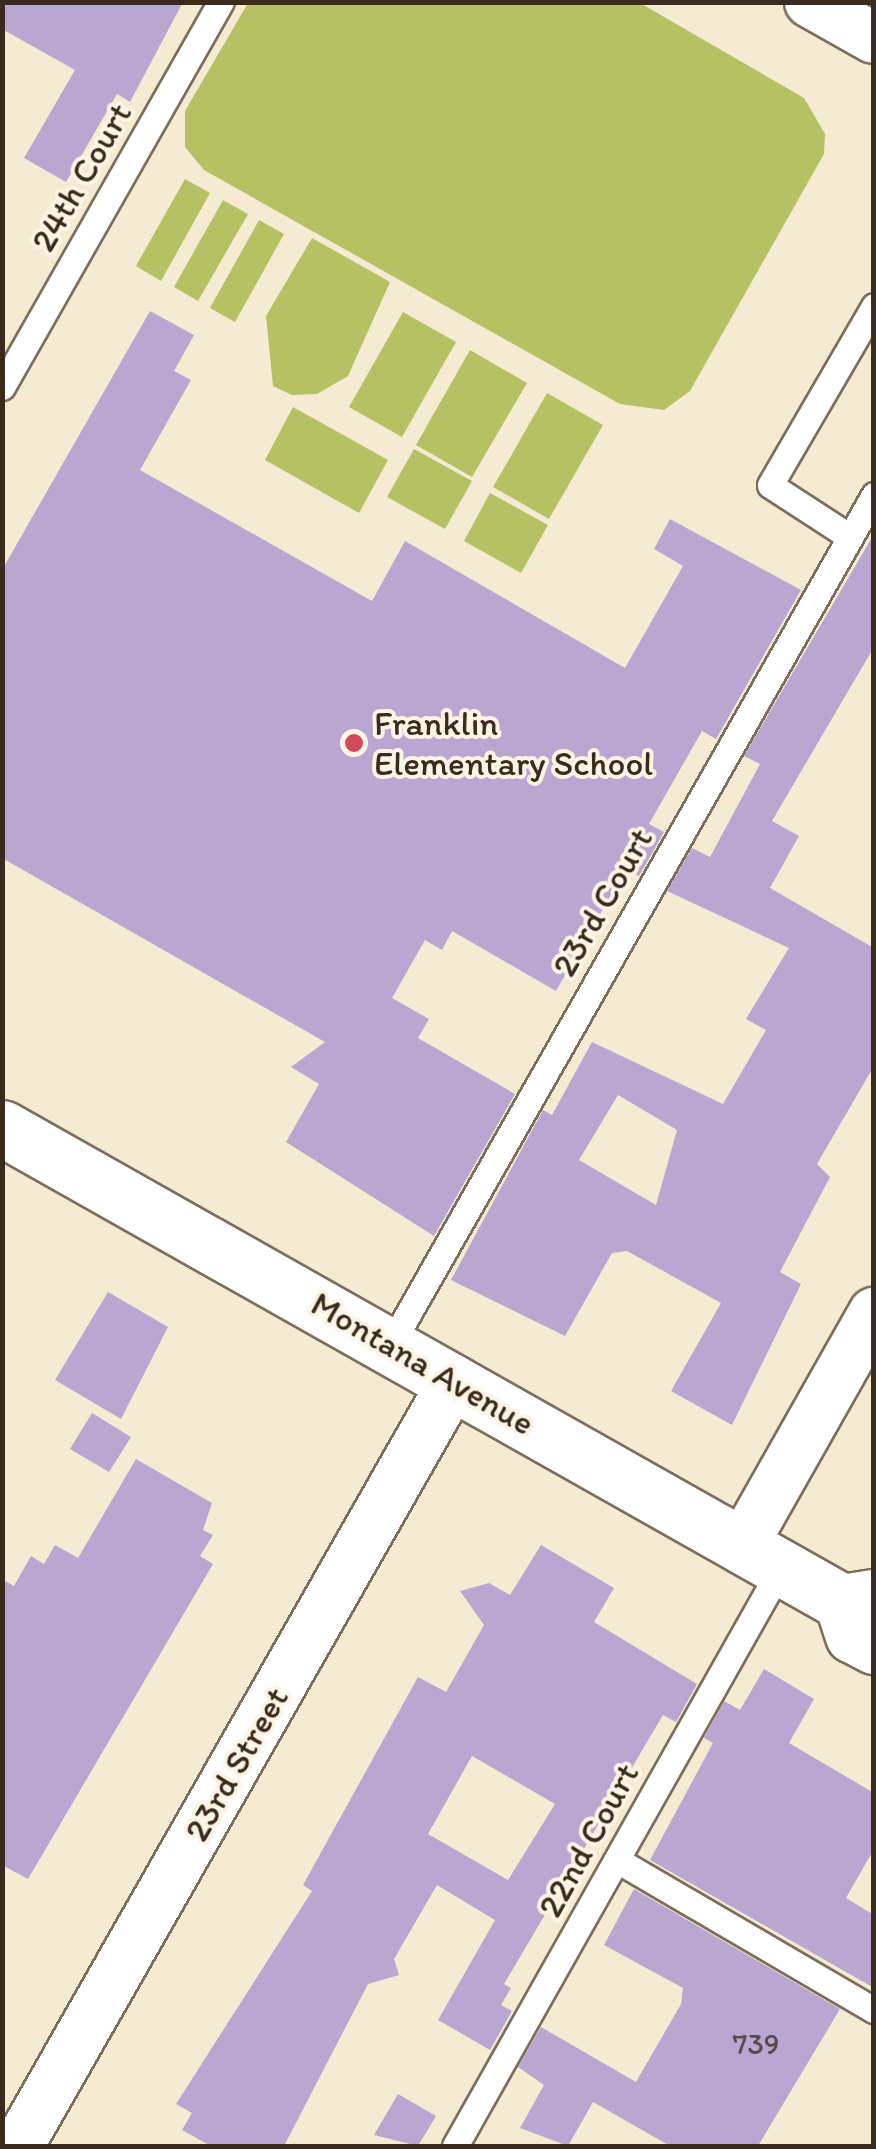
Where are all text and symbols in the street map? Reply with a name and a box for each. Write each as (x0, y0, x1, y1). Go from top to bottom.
street label: 24th Court (22, 95, 140, 259)
place label: Franklin Elementary School (374, 702, 653, 784)
marker: Franklin Elementary School (343, 732, 365, 754)
street label: 23rd Court (543, 820, 661, 984)
street label: Montana Avenue (304, 1282, 542, 1444)
street label: 23rd Street (175, 1680, 297, 1848)
street label: 22nd Court (528, 1756, 648, 1924)
house number: 739 (733, 2026, 779, 2062)

